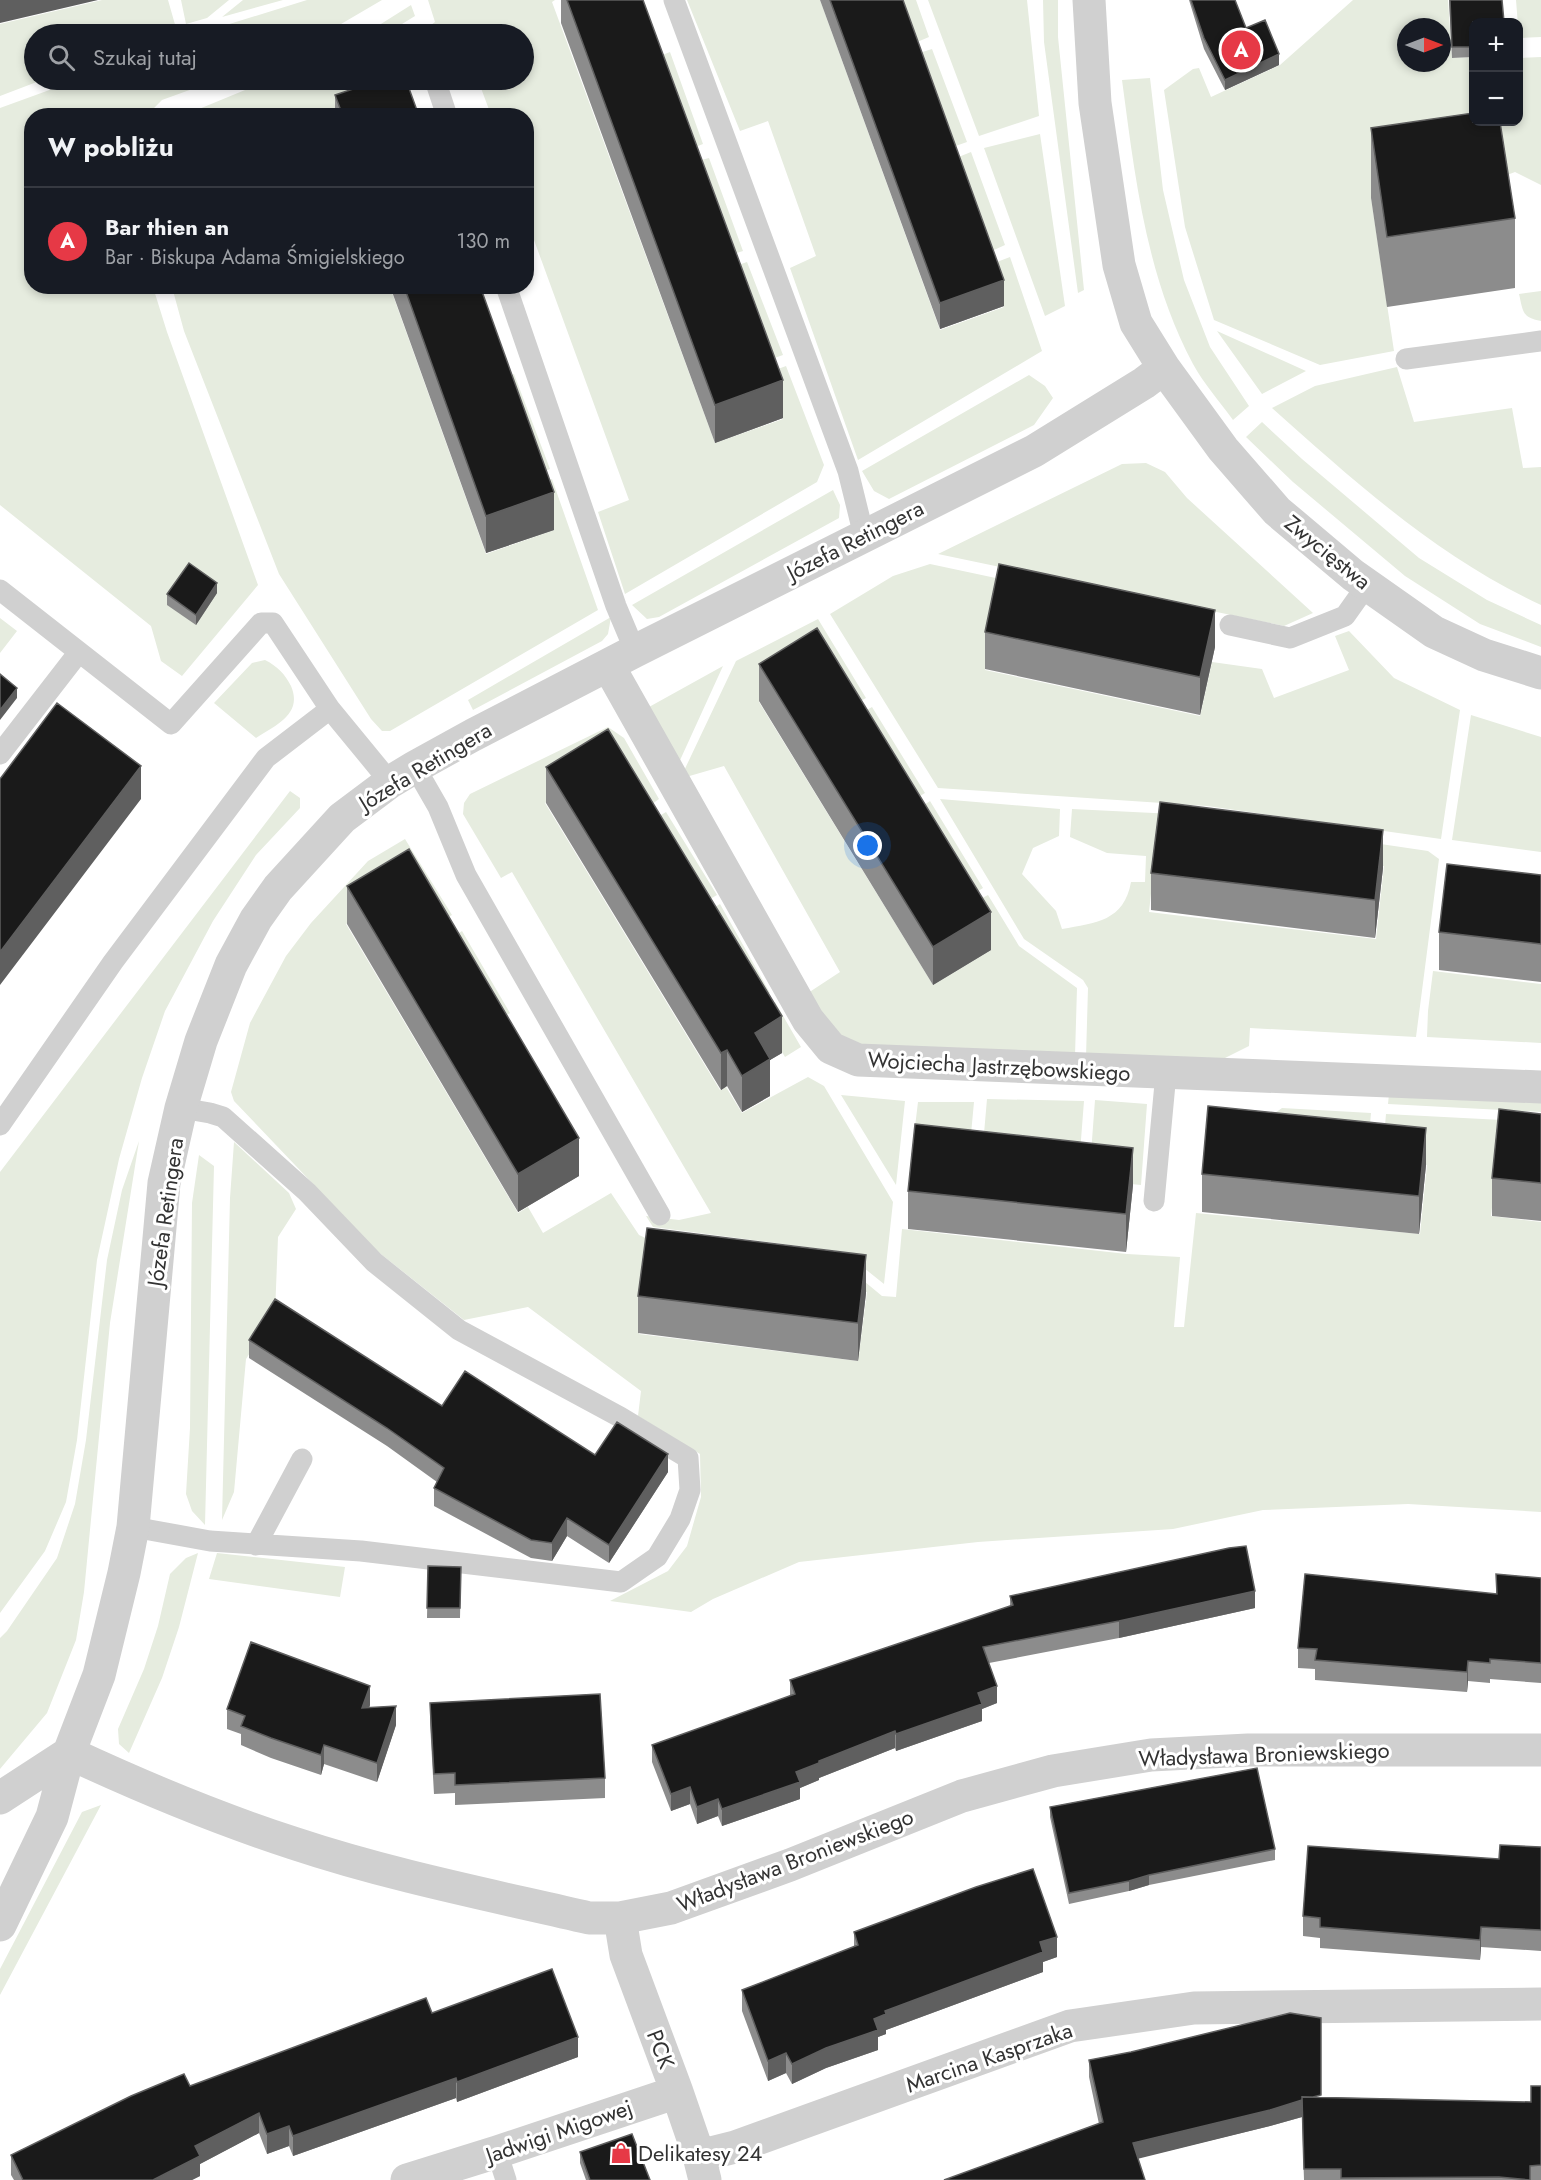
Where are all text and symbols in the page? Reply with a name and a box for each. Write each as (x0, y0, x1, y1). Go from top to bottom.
north arrow (1397, 18, 1451, 72)
map controls (1469, 18, 1523, 126)
button: + (1469, 18, 1523, 72)
search box (24, 24, 534, 90)
pin: A (1222, 28, 1260, 72)
icon: search (45, 41, 78, 74)
text: Szukaj tutaj (93, 41, 197, 73)
button: − (1469, 72, 1523, 126)
text: W pobliżu (48, 128, 174, 166)
text: Bar thien an (105, 211, 229, 243)
text: A (60, 227, 75, 256)
text: 130 m (456, 227, 510, 256)
text: Bar · Biskupa Adama Śmigielskiego (105, 243, 405, 272)
street label: Józefa Retingera (778, 492, 929, 590)
street label: Zwycięstwa (1278, 507, 1378, 597)
street label: Józefa Retingera (350, 714, 497, 820)
your location (853, 831, 882, 860)
street label: Wojciecha Jastrzębowskiego (867, 1043, 1131, 1089)
street label: Józefa Retingera (138, 1136, 191, 1291)
street label: Władysława Broniewskiego (1138, 1734, 1390, 1774)
street label: Władysława Broniewskiego (672, 1800, 918, 1920)
street label: Marcina Kasprzaka (901, 2014, 1077, 2100)
street label: PCK (639, 2025, 683, 2074)
street label: Jadwigi Migowej (479, 2091, 637, 2172)
place label: Delikatesy 24 (638, 2137, 762, 2169)
shop icon: Delikatesy 24 (609, 2141, 633, 2165)

